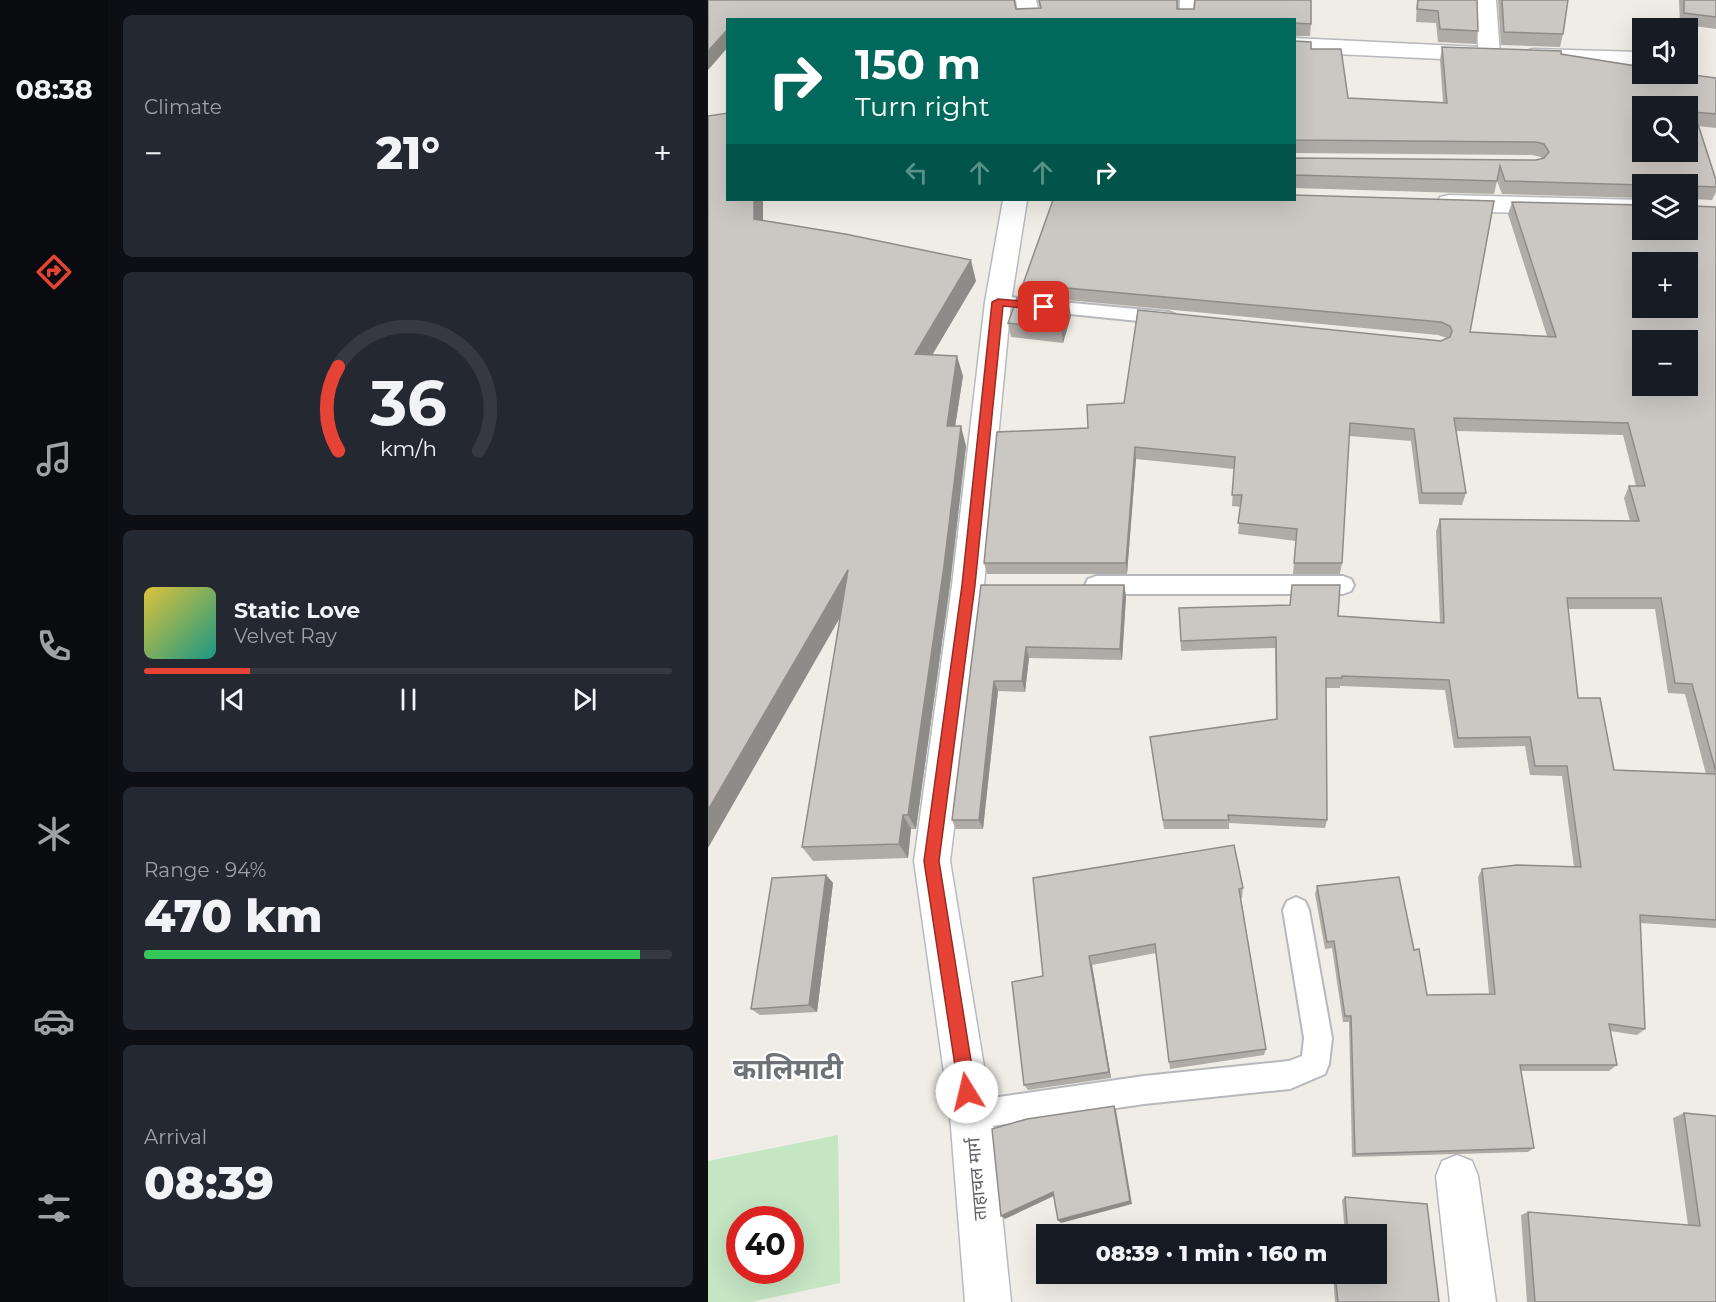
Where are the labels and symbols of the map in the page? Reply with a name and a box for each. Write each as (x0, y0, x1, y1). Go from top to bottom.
pin (1018, 281, 1069, 332)
district label: कालिमाटी (733, 1052, 844, 1086)
position arrow (935, 1060, 999, 1124)
street label: ताहाचल मार्ग (962, 1136, 992, 1221)
speed limit sign: 40 (726, 1206, 804, 1284)

